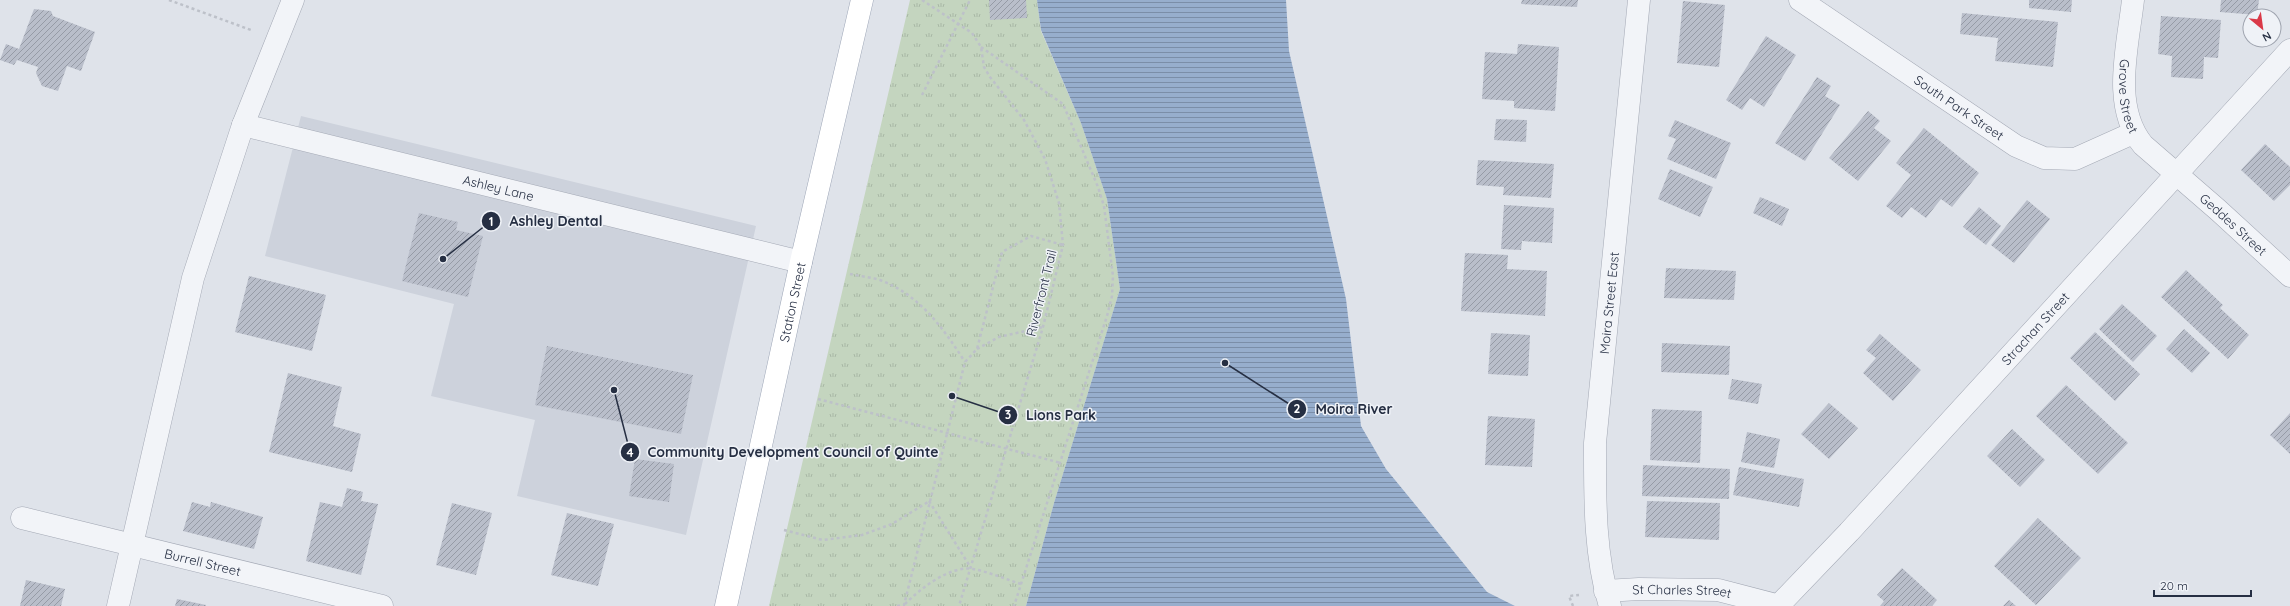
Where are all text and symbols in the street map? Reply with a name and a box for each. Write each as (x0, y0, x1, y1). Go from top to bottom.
north arrow (2242, 8, 2282, 48)
text: N (2260, 29, 2274, 45)
street label: Grove Street (2116, 58, 2142, 136)
street label: South Park Street (1911, 72, 2007, 143)
street label: Ashley Lane (461, 171, 536, 204)
street label: Geddes Street (2197, 190, 2270, 259)
callout: Ashley Dental (481, 208, 610, 234)
text: Ashley Dental (510, 212, 602, 230)
text: 1 (489, 214, 493, 229)
street label: Riverfront Trail (1022, 248, 1060, 338)
street label: Moira Street East (1596, 251, 1622, 355)
street label: Station Street (776, 261, 809, 344)
street label: Strachan Street (1998, 289, 2073, 368)
callout: Moira River (1287, 396, 1400, 422)
text: Moira River (1315, 400, 1393, 418)
text: 2 (1294, 401, 1301, 416)
callout: Lions Park (998, 402, 1104, 428)
text: Lions Park (1026, 406, 1096, 424)
text: 3 (1005, 407, 1011, 422)
callout: Community Development Council of Quinte (620, 439, 947, 465)
text: Community Development Council of Quinte (647, 443, 939, 461)
text: 4 (626, 445, 634, 460)
street label: Burrell Street (163, 545, 243, 579)
scale bar (2154, 572, 2251, 598)
text: 20 m (2160, 578, 2188, 593)
street label: St Charles Street (1632, 581, 1733, 601)

